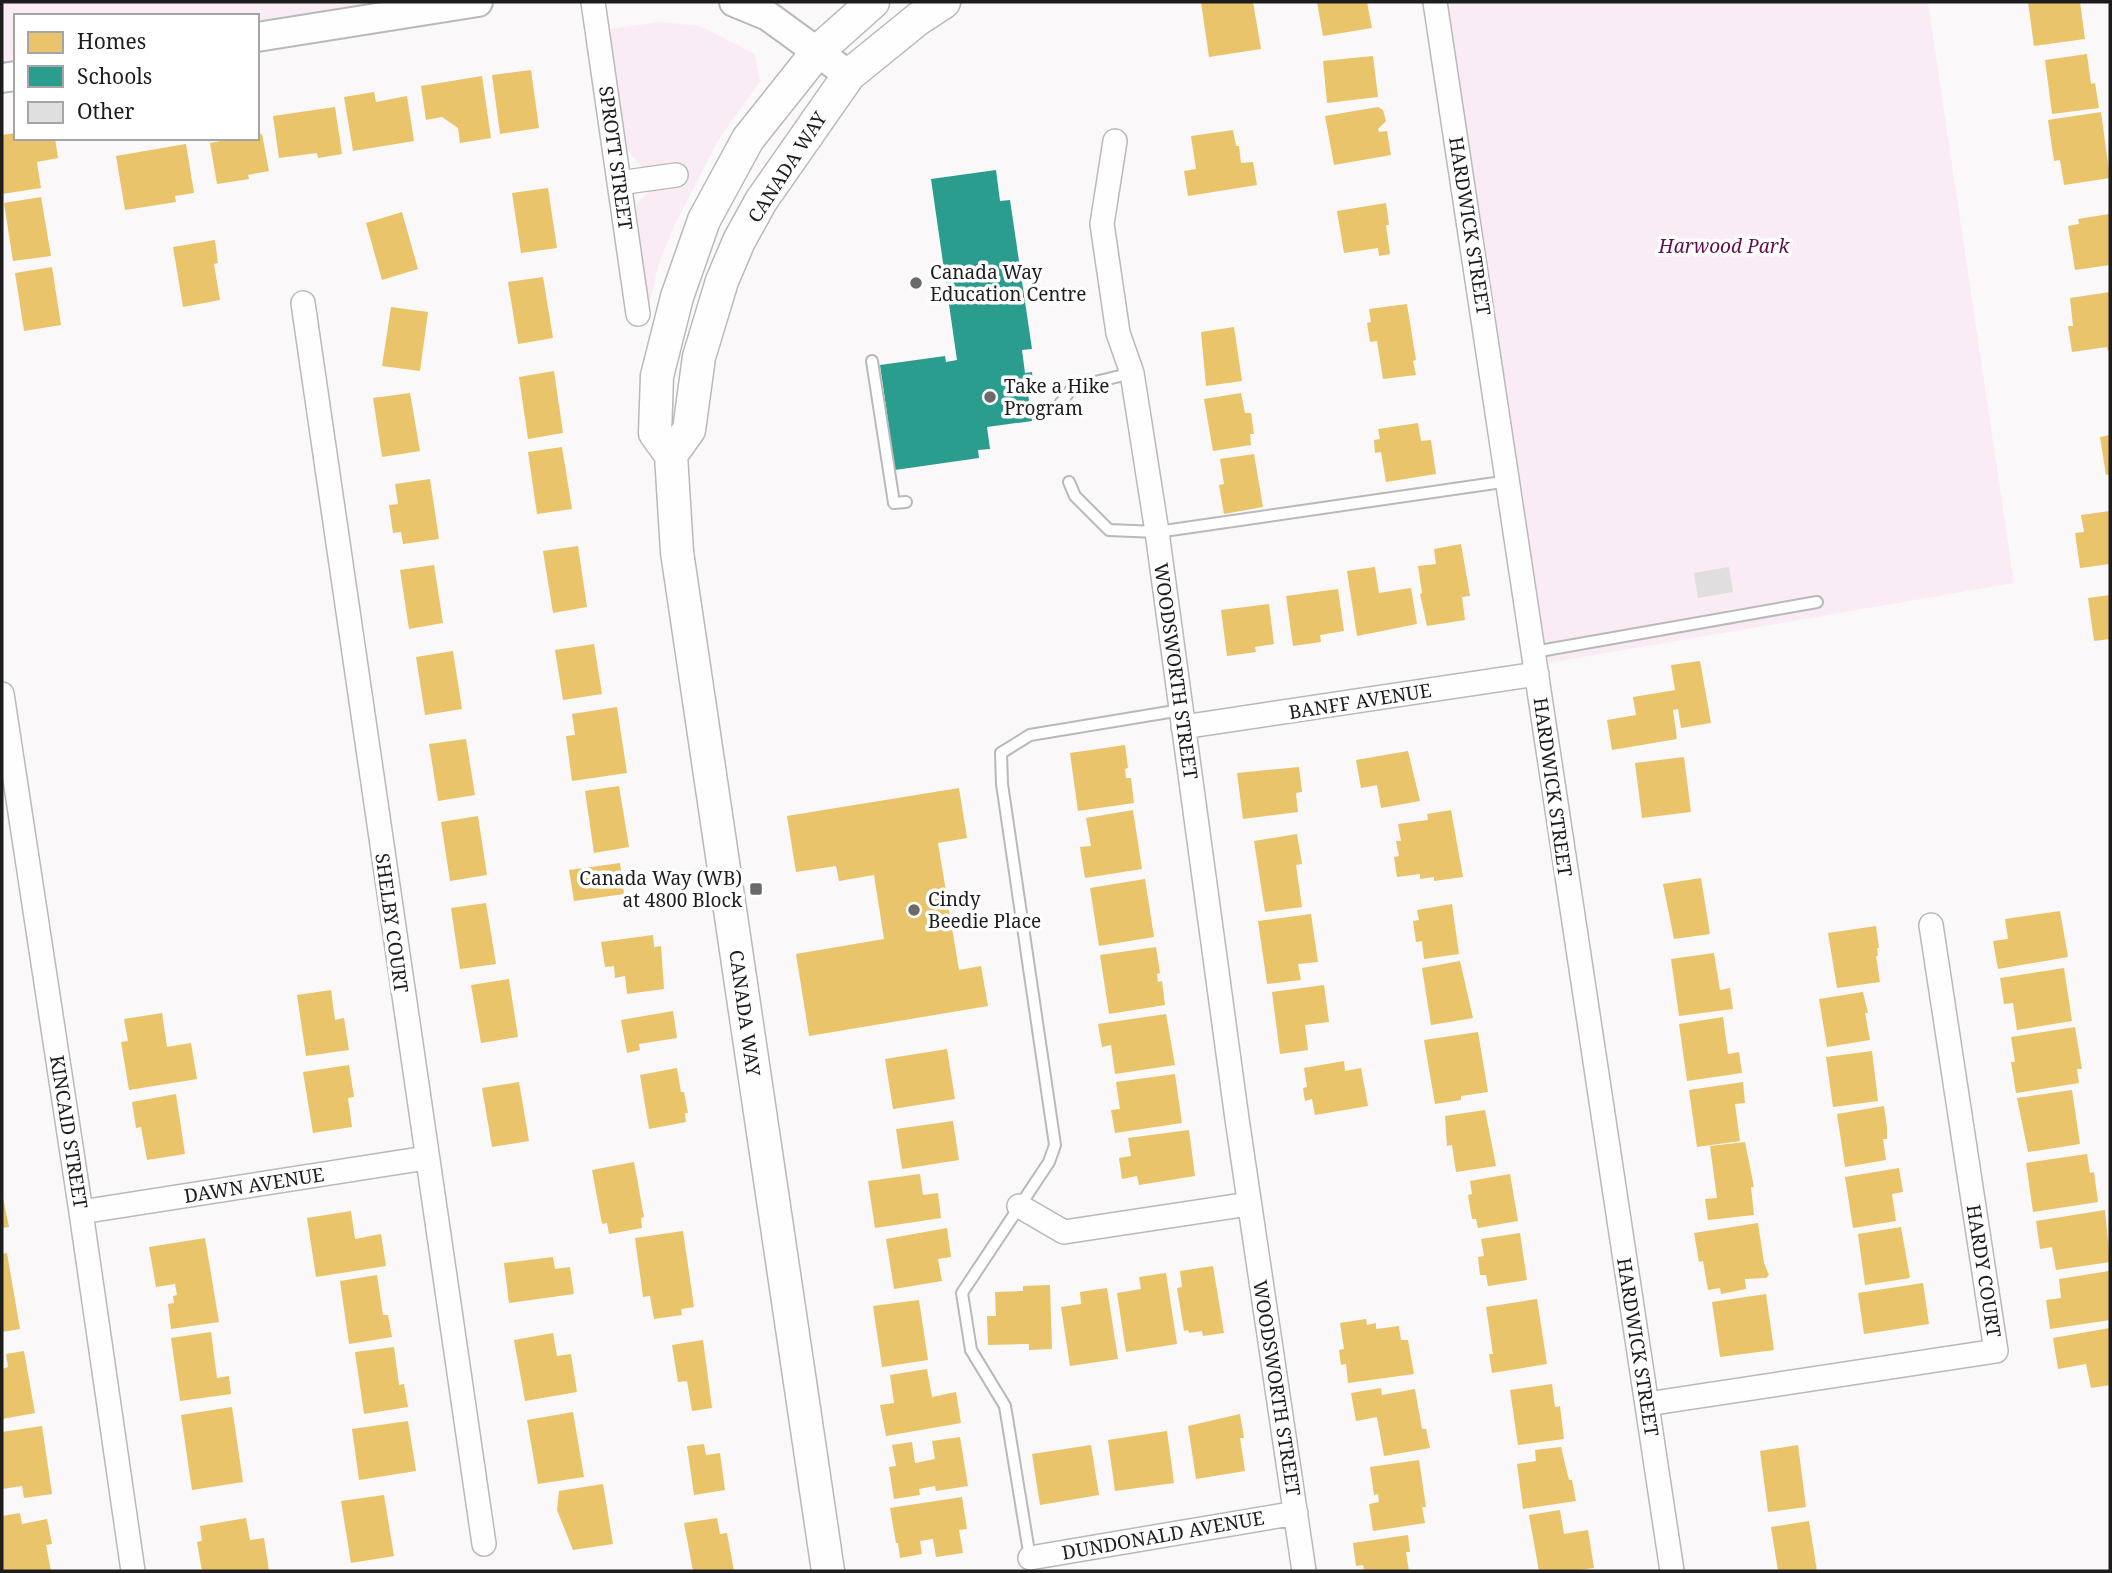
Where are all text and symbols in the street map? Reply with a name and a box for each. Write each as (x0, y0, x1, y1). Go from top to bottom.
legend (14, 14, 259, 140)
text: Homes (77, 27, 146, 55)
text: Schools (77, 62, 152, 90)
street label: SPROTT STREET (593, 84, 639, 232)
text: Other (77, 97, 135, 125)
street label: CANADA WAY (741, 106, 833, 227)
street label: HARDWICK STREET (1443, 135, 1497, 318)
park label: Harwood Park (1658, 233, 1791, 259)
place label: Canada Way Education Centre (930, 259, 1086, 307)
marker: Canada Way Education Centre (908, 275, 924, 291)
place label: Take a Hike Program (1004, 373, 1109, 421)
marker: Take a Hike Program (982, 389, 998, 405)
street label: WOODSWORTH STREET (1148, 561, 1204, 781)
street label: BANFF AVENUE (1287, 677, 1433, 725)
street label: HARDWICK STREET (1528, 696, 1578, 879)
street label: SHELBY COURT (369, 852, 415, 995)
place label: Canada Way (WB) at 4800 Block (579, 865, 743, 913)
marker: Canada Way (WB) at 4800 Block (748, 881, 764, 897)
place label: Cindy Beedie Place (928, 886, 1041, 934)
marker: Cindy Beedie Place (906, 902, 922, 918)
street label: CANADA WAY (723, 948, 767, 1078)
street label: KINCAID STREET (44, 1053, 94, 1211)
street label: DAWN AVENUE (182, 1161, 326, 1209)
street label: HARDY COURT (1961, 1203, 2007, 1340)
street label: HARDWICK STREET (1611, 1256, 1665, 1439)
street label: WOODSWORTH STREET (1247, 1278, 1307, 1498)
street label: DUNDONALD AVENUE (1060, 1504, 1266, 1566)

